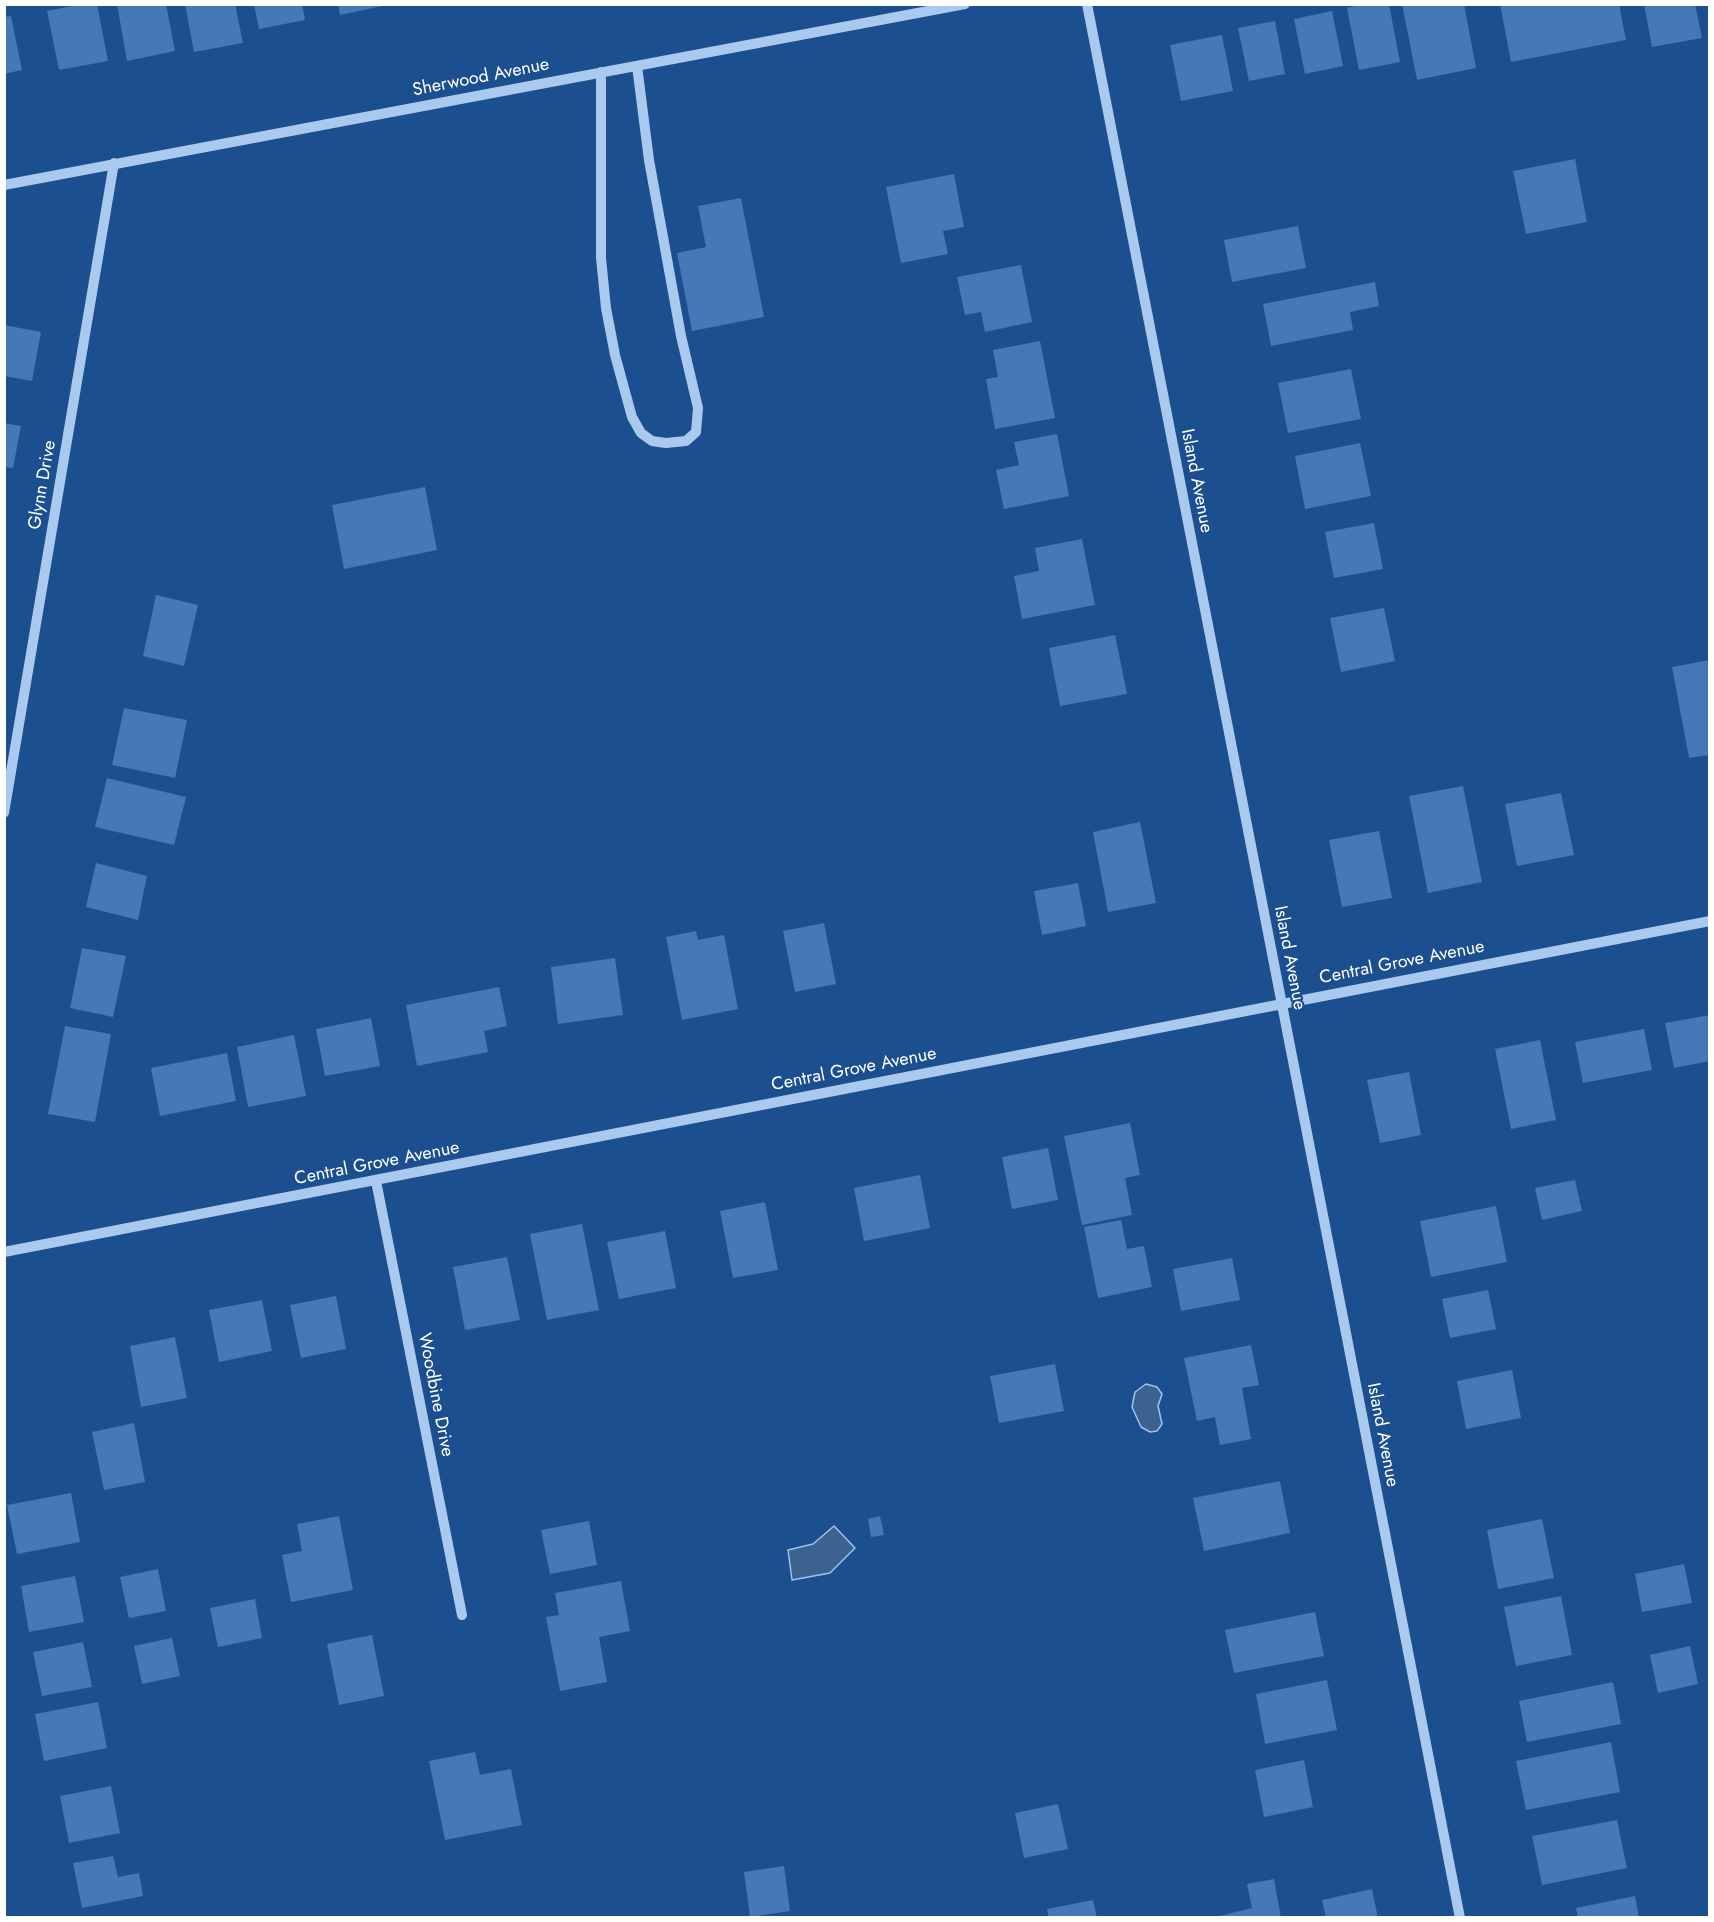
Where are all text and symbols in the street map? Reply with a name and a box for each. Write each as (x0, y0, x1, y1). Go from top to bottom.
street label: Sherwood Avenue (411, 54, 551, 102)
street label: Island Avenue (1175, 427, 1217, 535)
street label: Glynn Drive (25, 439, 61, 531)
street label: Island Avenue (1268, 904, 1310, 1012)
street label: Central Grove Avenue (1318, 936, 1486, 990)
street label: Central Grove Avenue (770, 1043, 938, 1097)
street label: Central Grove Avenue (293, 1137, 461, 1191)
street label: Woodbine Drive (412, 1331, 458, 1459)
street label: Island Avenue (1361, 1381, 1403, 1489)

